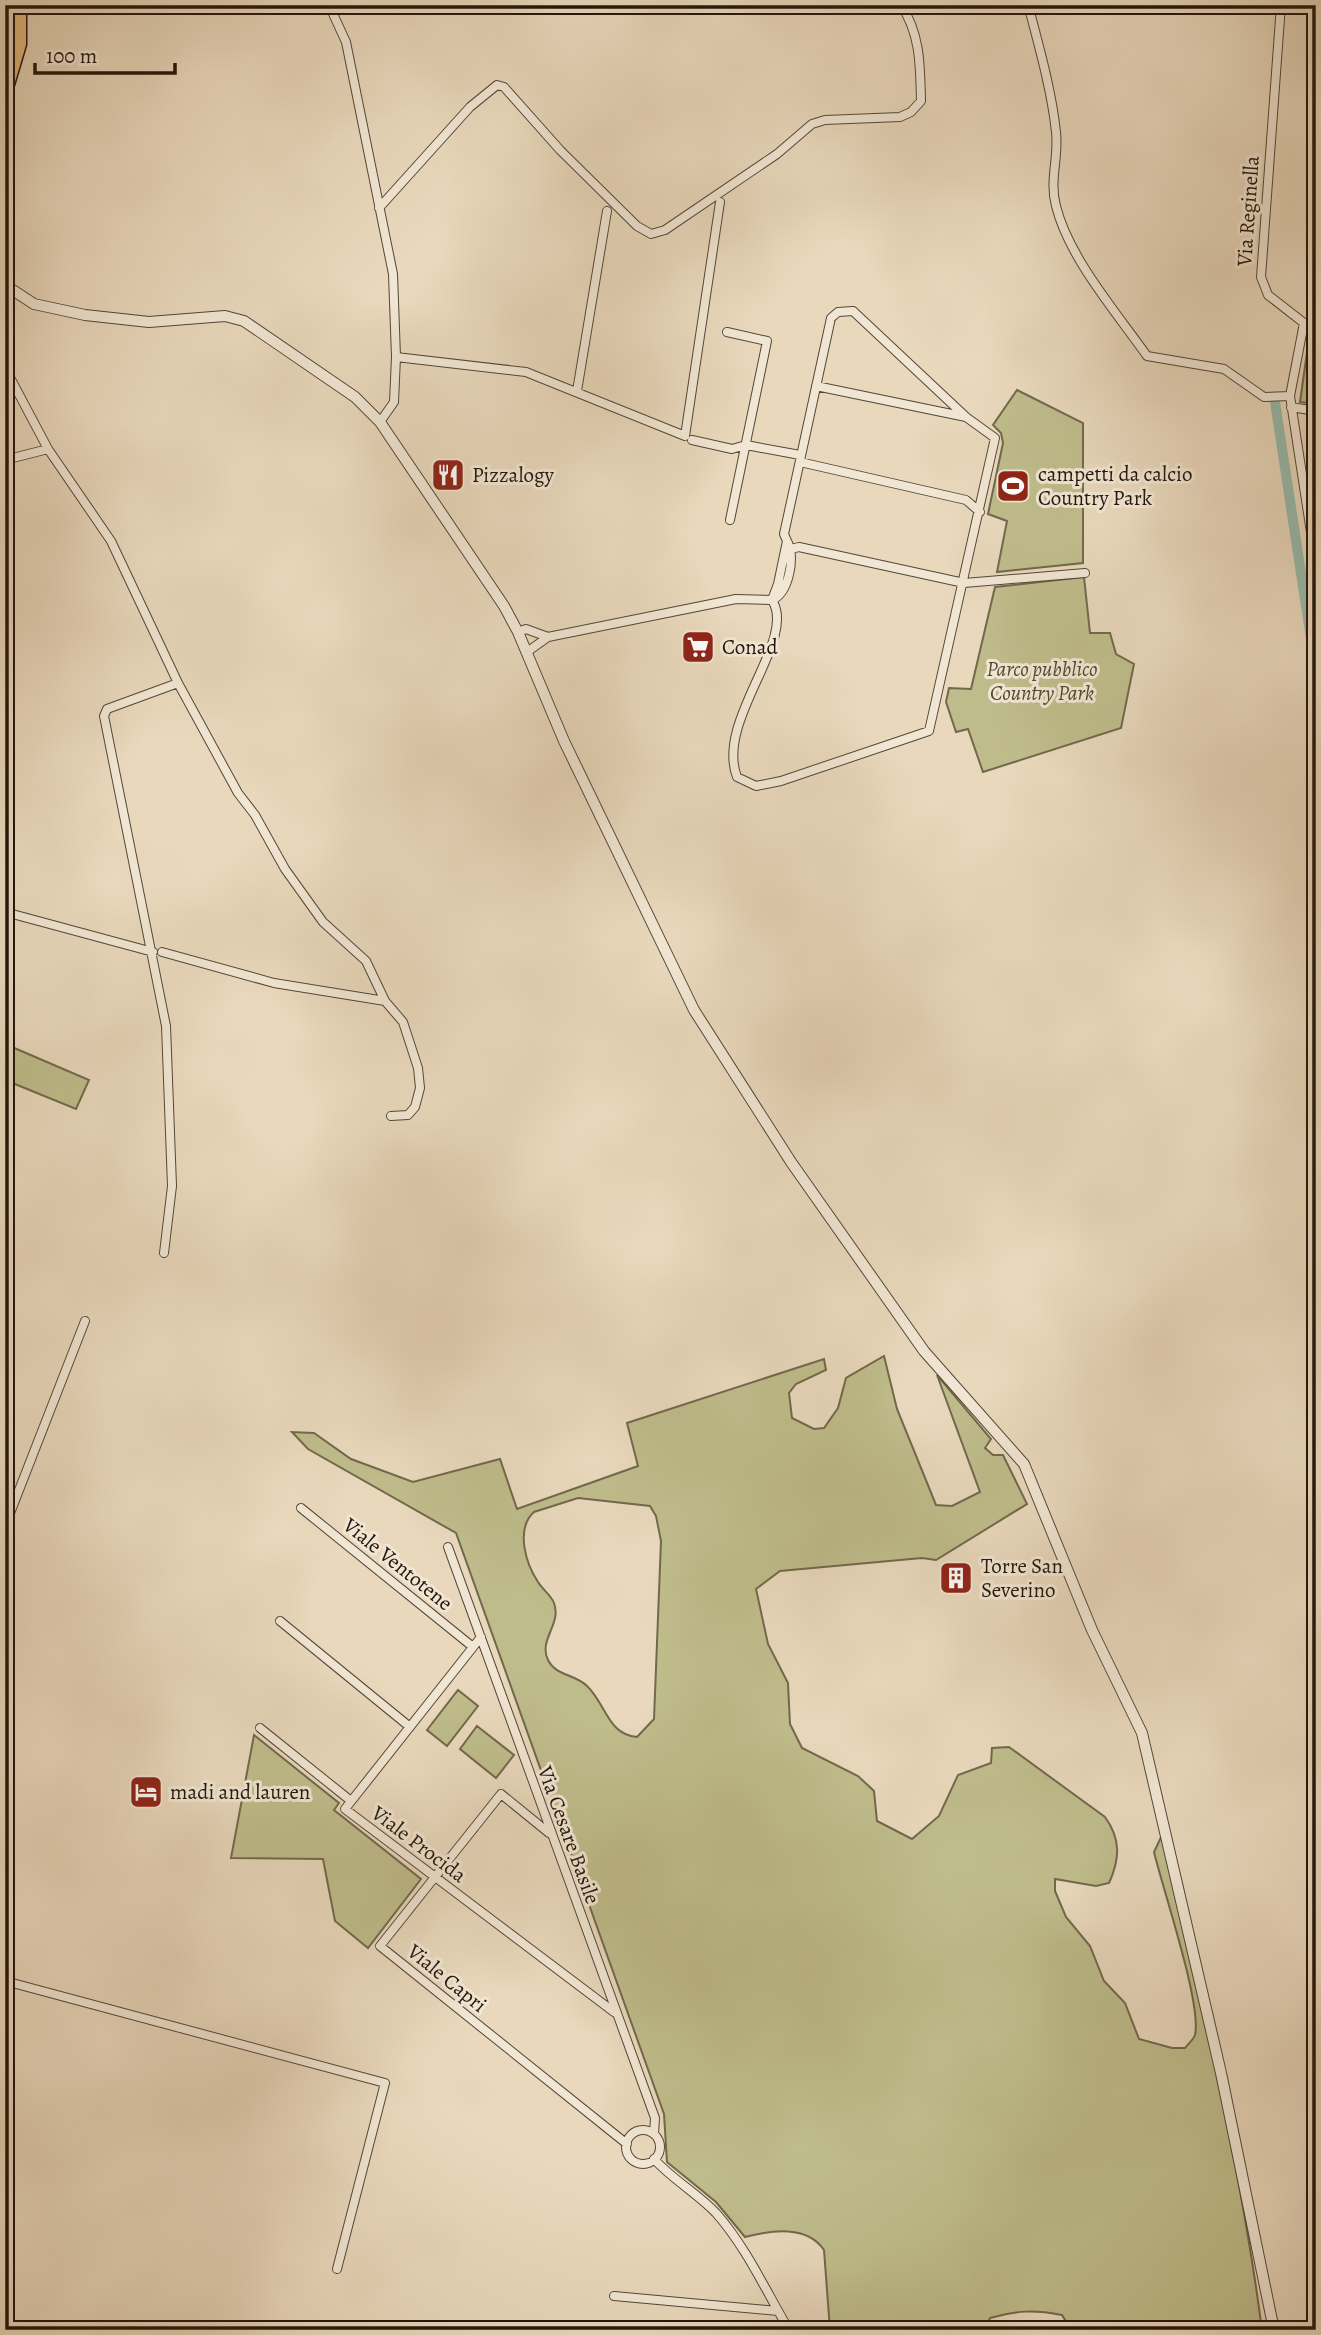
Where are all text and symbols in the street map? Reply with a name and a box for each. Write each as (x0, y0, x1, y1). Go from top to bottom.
scale bar (35, 32, 175, 76)
text: 100 m (46, 42, 97, 70)
street label: Via Reginella (1230, 155, 1266, 268)
restaurant icon: Pizzalogy (429, 456, 467, 494)
place label: campetti da calcio Country Park (1038, 460, 1193, 512)
place label: Pizzalogy (472, 461, 554, 489)
sports icon: campetti da calcio Country Park (994, 467, 1032, 505)
supermarket icon: Conad (679, 628, 717, 666)
place label: Conad (722, 633, 778, 661)
park label: Parco pubblico Country Park (986, 655, 1098, 707)
street label: Viale Ventotene (337, 1511, 459, 1617)
place label: Torre San Severino (981, 1552, 1063, 1604)
building icon: Torre San Severino (937, 1559, 975, 1597)
street label: Via Cesare Basile (531, 1761, 607, 1908)
hotel icon: madi and lauren (127, 1773, 165, 1811)
place label: madi and lauren (170, 1778, 310, 1806)
street label: Viale Procida (365, 1799, 472, 1889)
street label: Viale Capri (401, 1937, 493, 2019)

